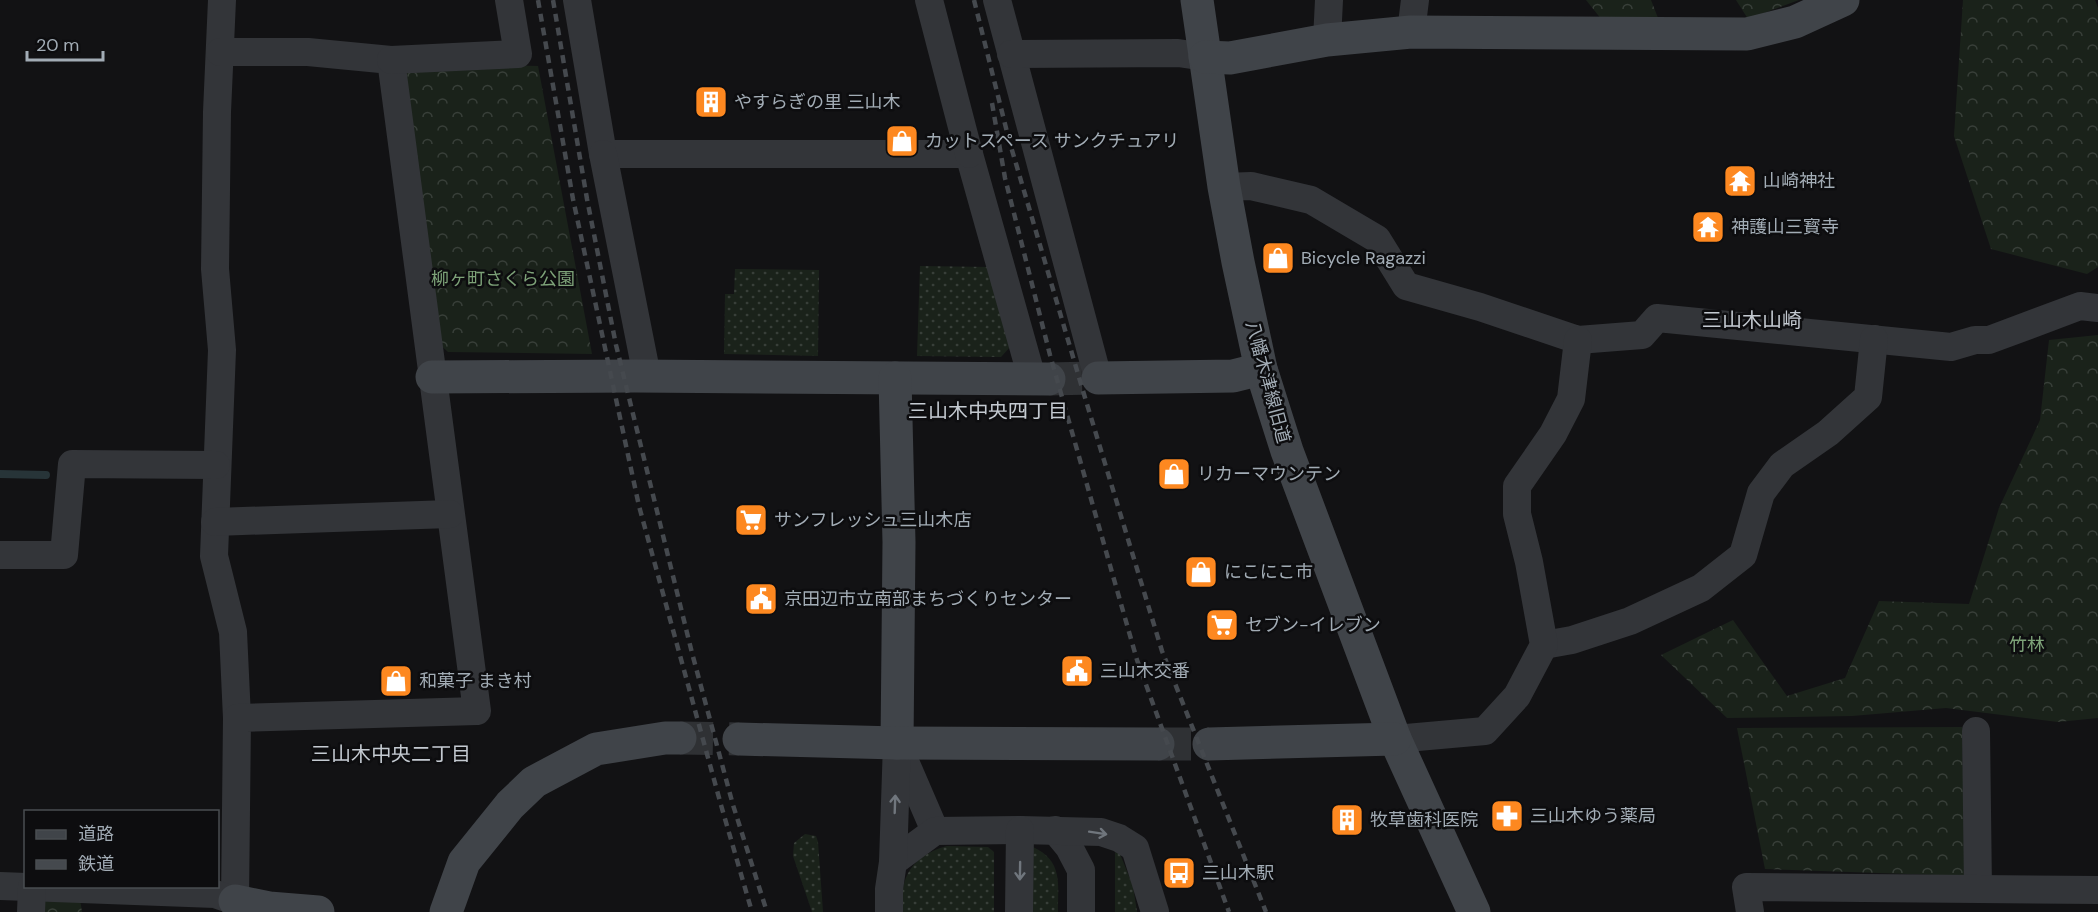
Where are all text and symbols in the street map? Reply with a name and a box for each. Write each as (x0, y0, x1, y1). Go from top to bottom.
scale bar (27, 24, 104, 62)
text: 20 m (36, 33, 79, 57)
building icon: やすらぎの里 三山木 (693, 84, 729, 120)
place label: やすらぎの里 三山木 (734, 90, 901, 114)
shop icon: カットスペース サンクチュアリ (884, 123, 920, 159)
place label: カットスペース サンクチュアリ (925, 129, 1179, 153)
temple icon: 山崎神社 (1722, 163, 1758, 199)
place label: 山崎神社 (1763, 169, 1835, 193)
temple icon: 神護山三寳寺 (1690, 209, 1726, 245)
place label: 神護山三寳寺 (1731, 215, 1839, 239)
shop icon: Bicycle Ragazzi (1260, 240, 1296, 276)
place label: Bicycle Ragazzi (1301, 246, 1426, 270)
park label: 柳ヶ町さくら公園 (431, 267, 575, 291)
district label: 三山木山崎 (1702, 307, 1802, 333)
street label: 八幡木津線旧道 (1240, 318, 1296, 446)
district label: 三山木中央四丁目 (908, 398, 1068, 424)
shop icon: リカーマウンテン (1156, 456, 1192, 492)
place label: リカーマウンテン (1197, 462, 1341, 486)
supermarket icon: サンフレッシュ三山木店 (733, 502, 769, 538)
place label: サンフレッシュ三山木店 (774, 508, 971, 532)
shop icon: にこにこ市 (1183, 554, 1219, 590)
place label: にこにこ市 (1224, 560, 1313, 584)
public building icon: 京田辺市立南部まちづくりセンター (743, 581, 779, 617)
place label: 京田辺市立南部まちづくりセンター (784, 587, 1072, 611)
supermarket icon: セブン-イレブン (1204, 607, 1240, 643)
place label: セブン-イレブン (1245, 613, 1381, 637)
park label: 竹林 (2009, 633, 2045, 657)
public building icon: 三山木交番 (1059, 653, 1095, 689)
place label: 三山木交番 (1100, 659, 1190, 683)
shop icon: 和菓子 まき村 (378, 663, 414, 699)
place label: 和菓子 まき村 (419, 669, 532, 693)
district label: 三山木中央二丁目 (311, 741, 471, 767)
one-way arrow (889, 794, 901, 814)
pharmacy icon: 三山木ゆう薬局 (1489, 798, 1525, 834)
building icon: 牧草歯科医院 (1329, 802, 1365, 838)
place label: 三山木ゆう薬局 (1530, 804, 1656, 828)
place label: 牧草歯科医院 (1370, 808, 1478, 832)
legend (24, 810, 219, 888)
text: 道路 (78, 822, 114, 846)
one-way arrow (1088, 827, 1107, 838)
text: 鉄道 (78, 852, 114, 876)
bus stop icon: 三山木駅 (1161, 855, 1197, 891)
one-way arrow (1014, 860, 1026, 880)
place label: 三山木駅 (1202, 861, 1274, 885)

